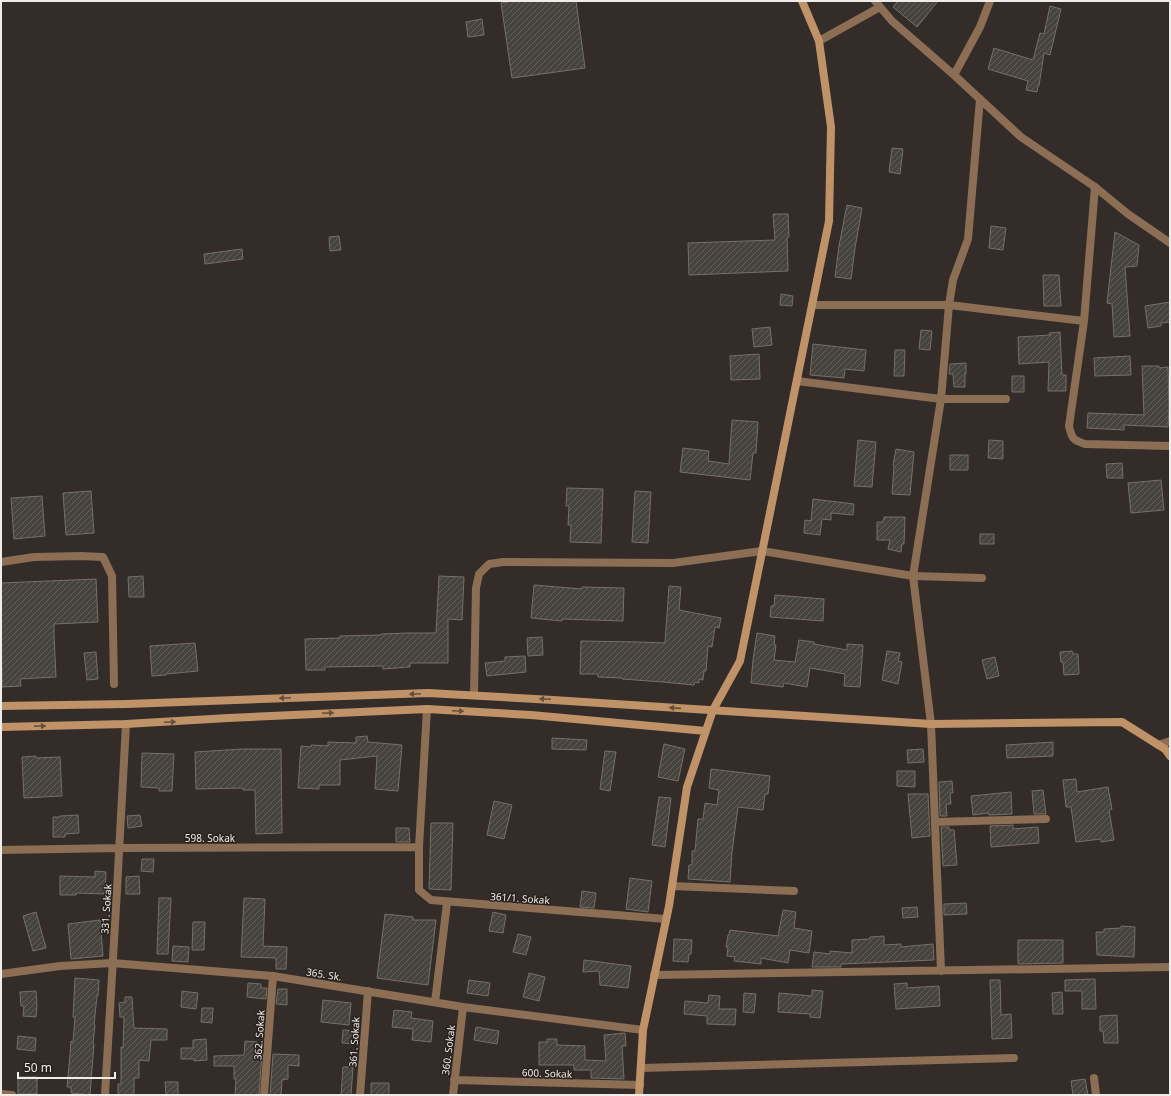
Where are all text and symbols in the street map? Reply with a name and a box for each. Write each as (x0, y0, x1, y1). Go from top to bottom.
one-way arrow (409, 690, 421, 697)
one-way arrow (279, 695, 291, 702)
one-way arrow (539, 696, 551, 703)
one-way arrow (669, 704, 681, 711)
one-way arrow (452, 707, 464, 714)
one-way arrow (322, 710, 334, 717)
one-way arrow (164, 718, 176, 725)
one-way arrow (34, 723, 47, 729)
street label: 598. Sokak (185, 831, 236, 845)
street label: 331. Sokak (97, 883, 115, 935)
street label: 361/1. Sokak (490, 889, 551, 907)
street label: 365. Sk. (305, 964, 343, 984)
street label: 362. Sokak (250, 1009, 268, 1061)
street label: 361. Sokak (345, 1016, 363, 1068)
street label: 360. Sokak (438, 1024, 458, 1076)
scale bar (18, 1054, 115, 1080)
text: 50 m (24, 1059, 52, 1076)
street label: 600. Sokak (522, 1065, 573, 1081)

